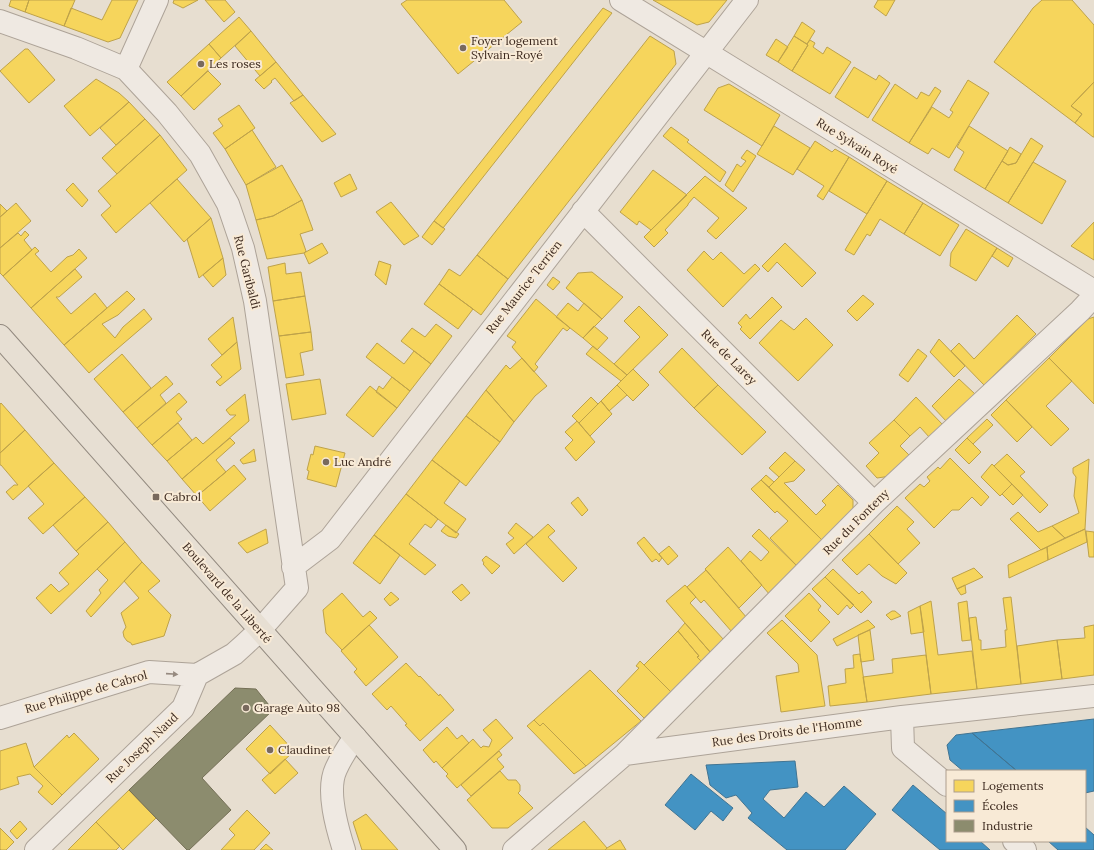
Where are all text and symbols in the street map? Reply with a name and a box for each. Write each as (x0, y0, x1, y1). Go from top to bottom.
place label: Foyer logement Sylvain-Royé (471, 33, 558, 62)
marker: Foyer logement Sylvain-Royé (458, 43, 468, 53)
place label: Les roses (209, 56, 261, 71)
marker: Les roses (196, 59, 206, 69)
street label: Rue Sylvain Royé (814, 114, 901, 177)
street label: Rue Garibaldi (231, 234, 264, 310)
street label: Rue Maurice Terrien (482, 237, 565, 336)
street label: Rue de Larey (698, 326, 761, 388)
place label: Luc André (334, 454, 392, 469)
marker: Luc André (321, 457, 331, 467)
street label: Rue du Fonteny (820, 485, 892, 558)
place label: Cabrol (164, 489, 201, 504)
marker: Cabrol (151, 492, 161, 502)
street label: Boulevard de la Liberté (180, 539, 276, 646)
street label: Rue Philippe de Cabrol (23, 667, 149, 716)
one-way arrow (166, 670, 178, 677)
place label: Garage Auto 98 (254, 700, 340, 715)
marker: Garage Auto 98 (241, 703, 251, 713)
street label: Rue Joseph Naud (102, 709, 181, 786)
street label: Rue des Droits de l'Homme (711, 713, 863, 749)
place label: Claudinet (278, 742, 332, 757)
marker: Claudinet (265, 745, 275, 755)
legend (946, 770, 1086, 842)
text: Logements (982, 778, 1044, 793)
text: Écoles (982, 798, 1019, 813)
text: Industrie (982, 818, 1033, 833)

